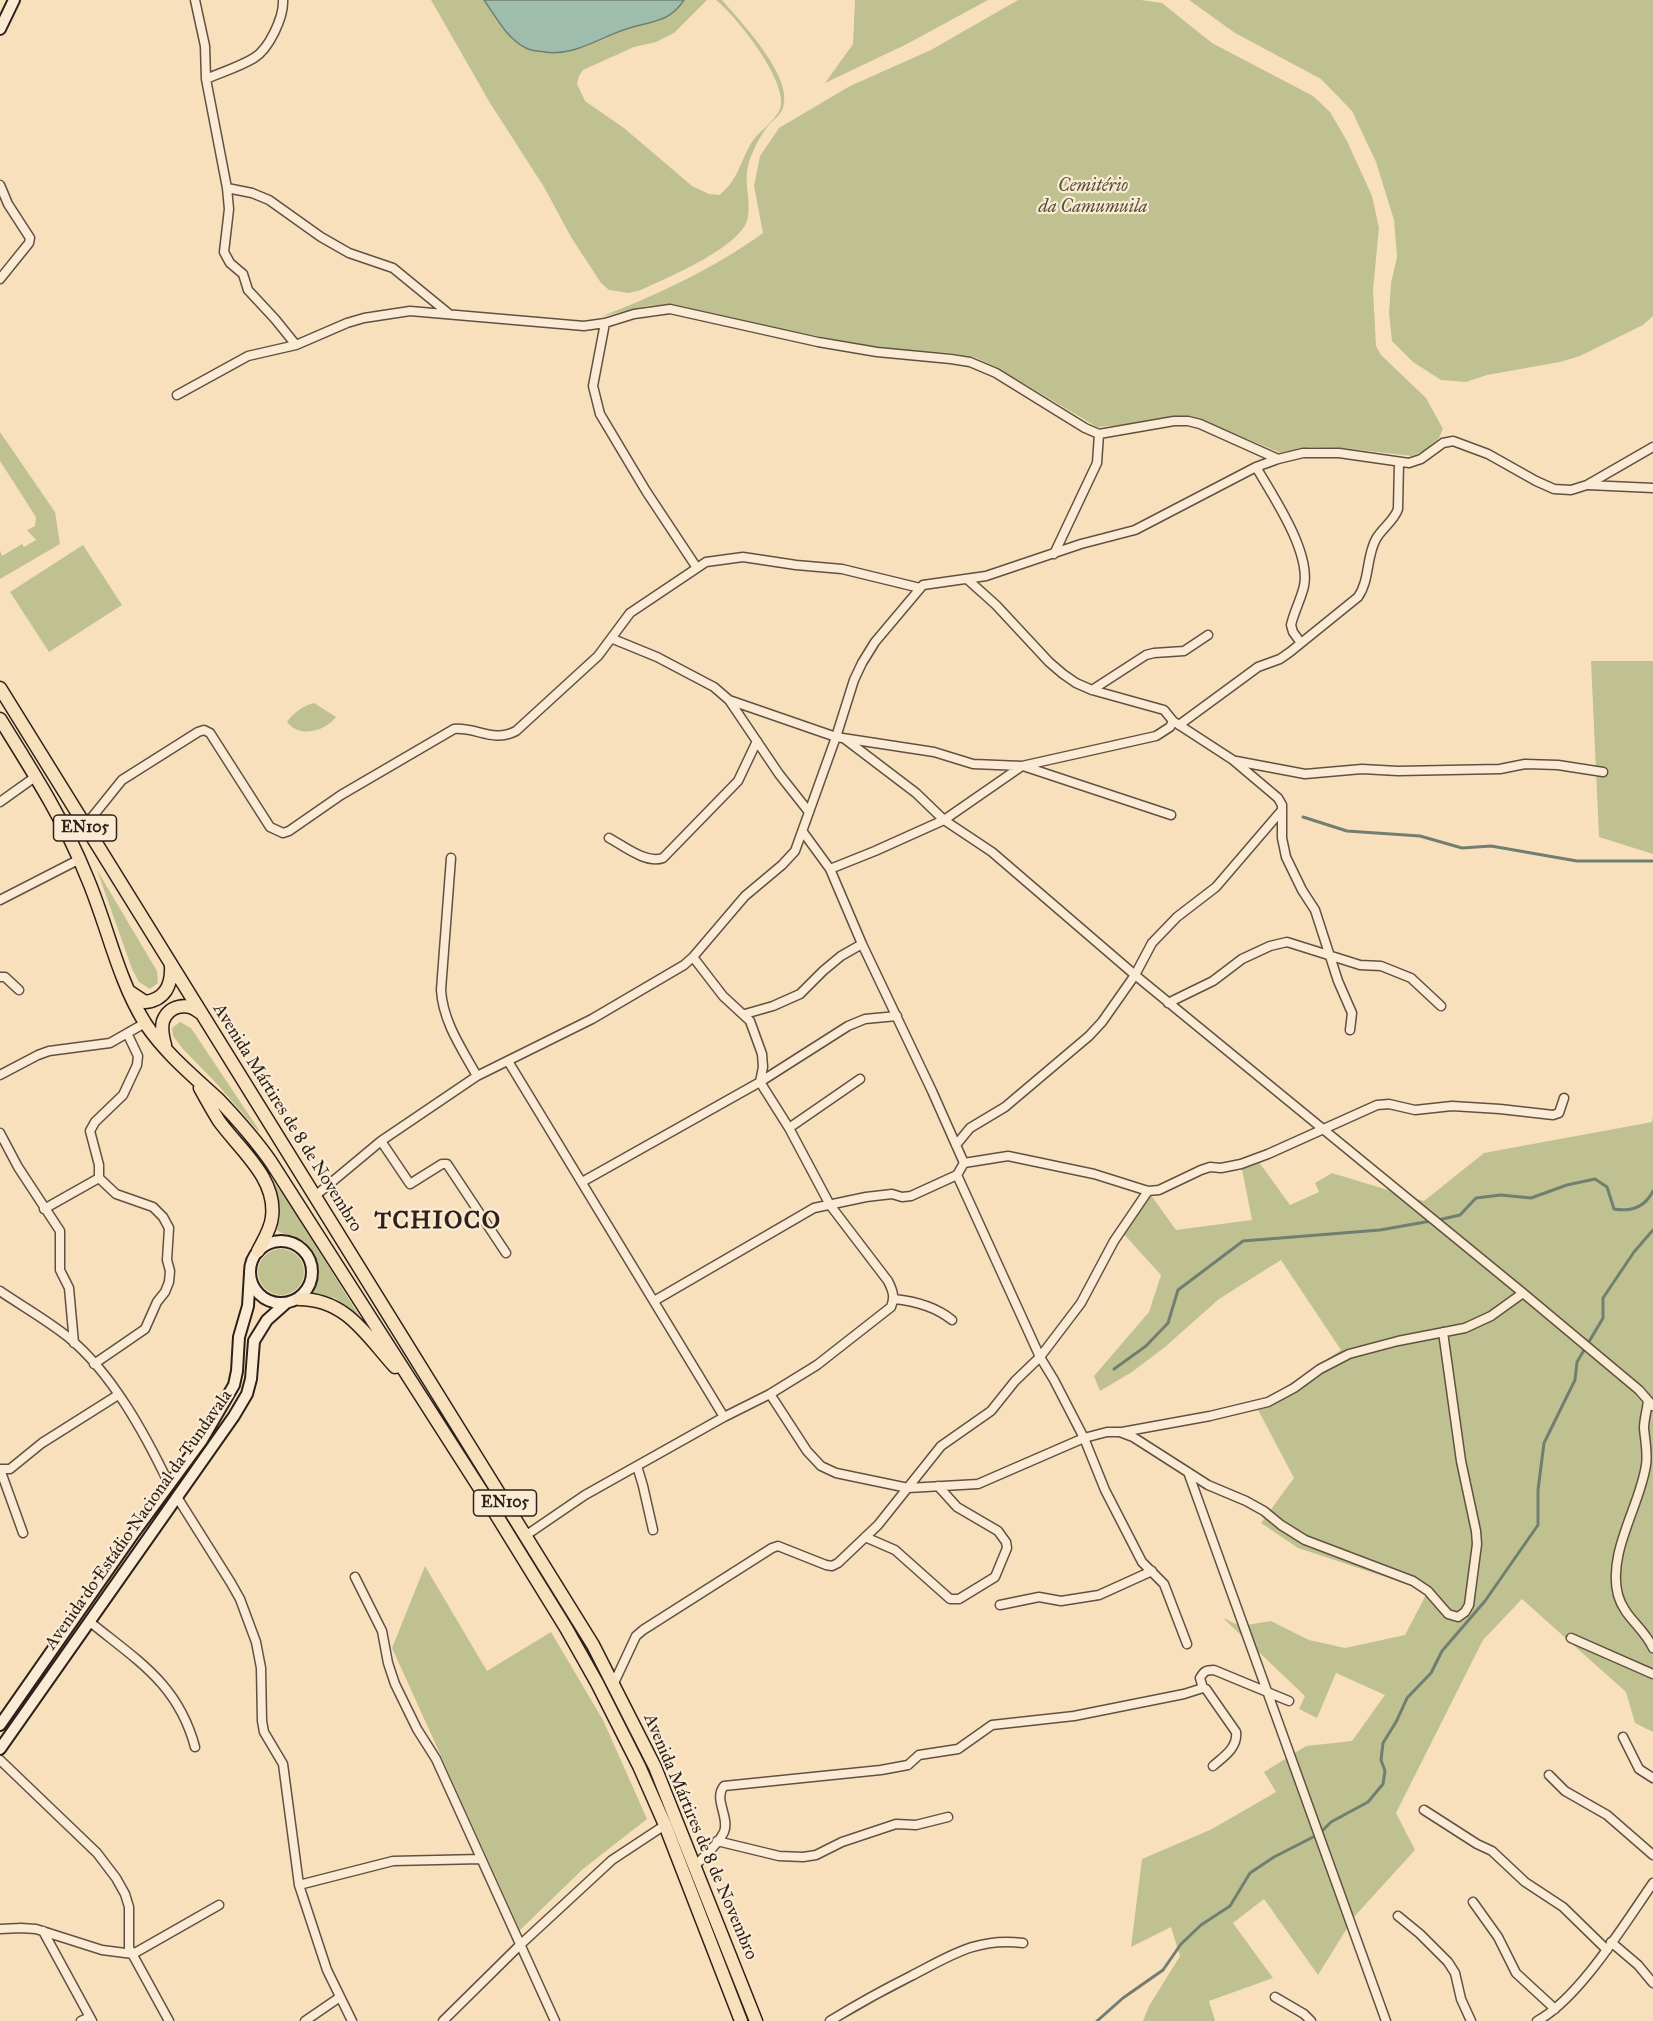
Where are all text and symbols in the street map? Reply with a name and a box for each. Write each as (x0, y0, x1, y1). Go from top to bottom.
park label: Cemitério da Camumuila (1039, 176, 1147, 219)
road number: EN105 (54, 815, 116, 841)
street label: Avenida Mártires de 8 de Novembro (208, 1000, 366, 1236)
district label: TCHIOCO (375, 1208, 501, 1236)
street label: Avenida do Estádio Nacional da Tundavala (41, 1386, 237, 1654)
road number: EN105 (474, 1490, 536, 1516)
street label: Avenida Mártires de 8 de Novembro (638, 1711, 762, 1963)

